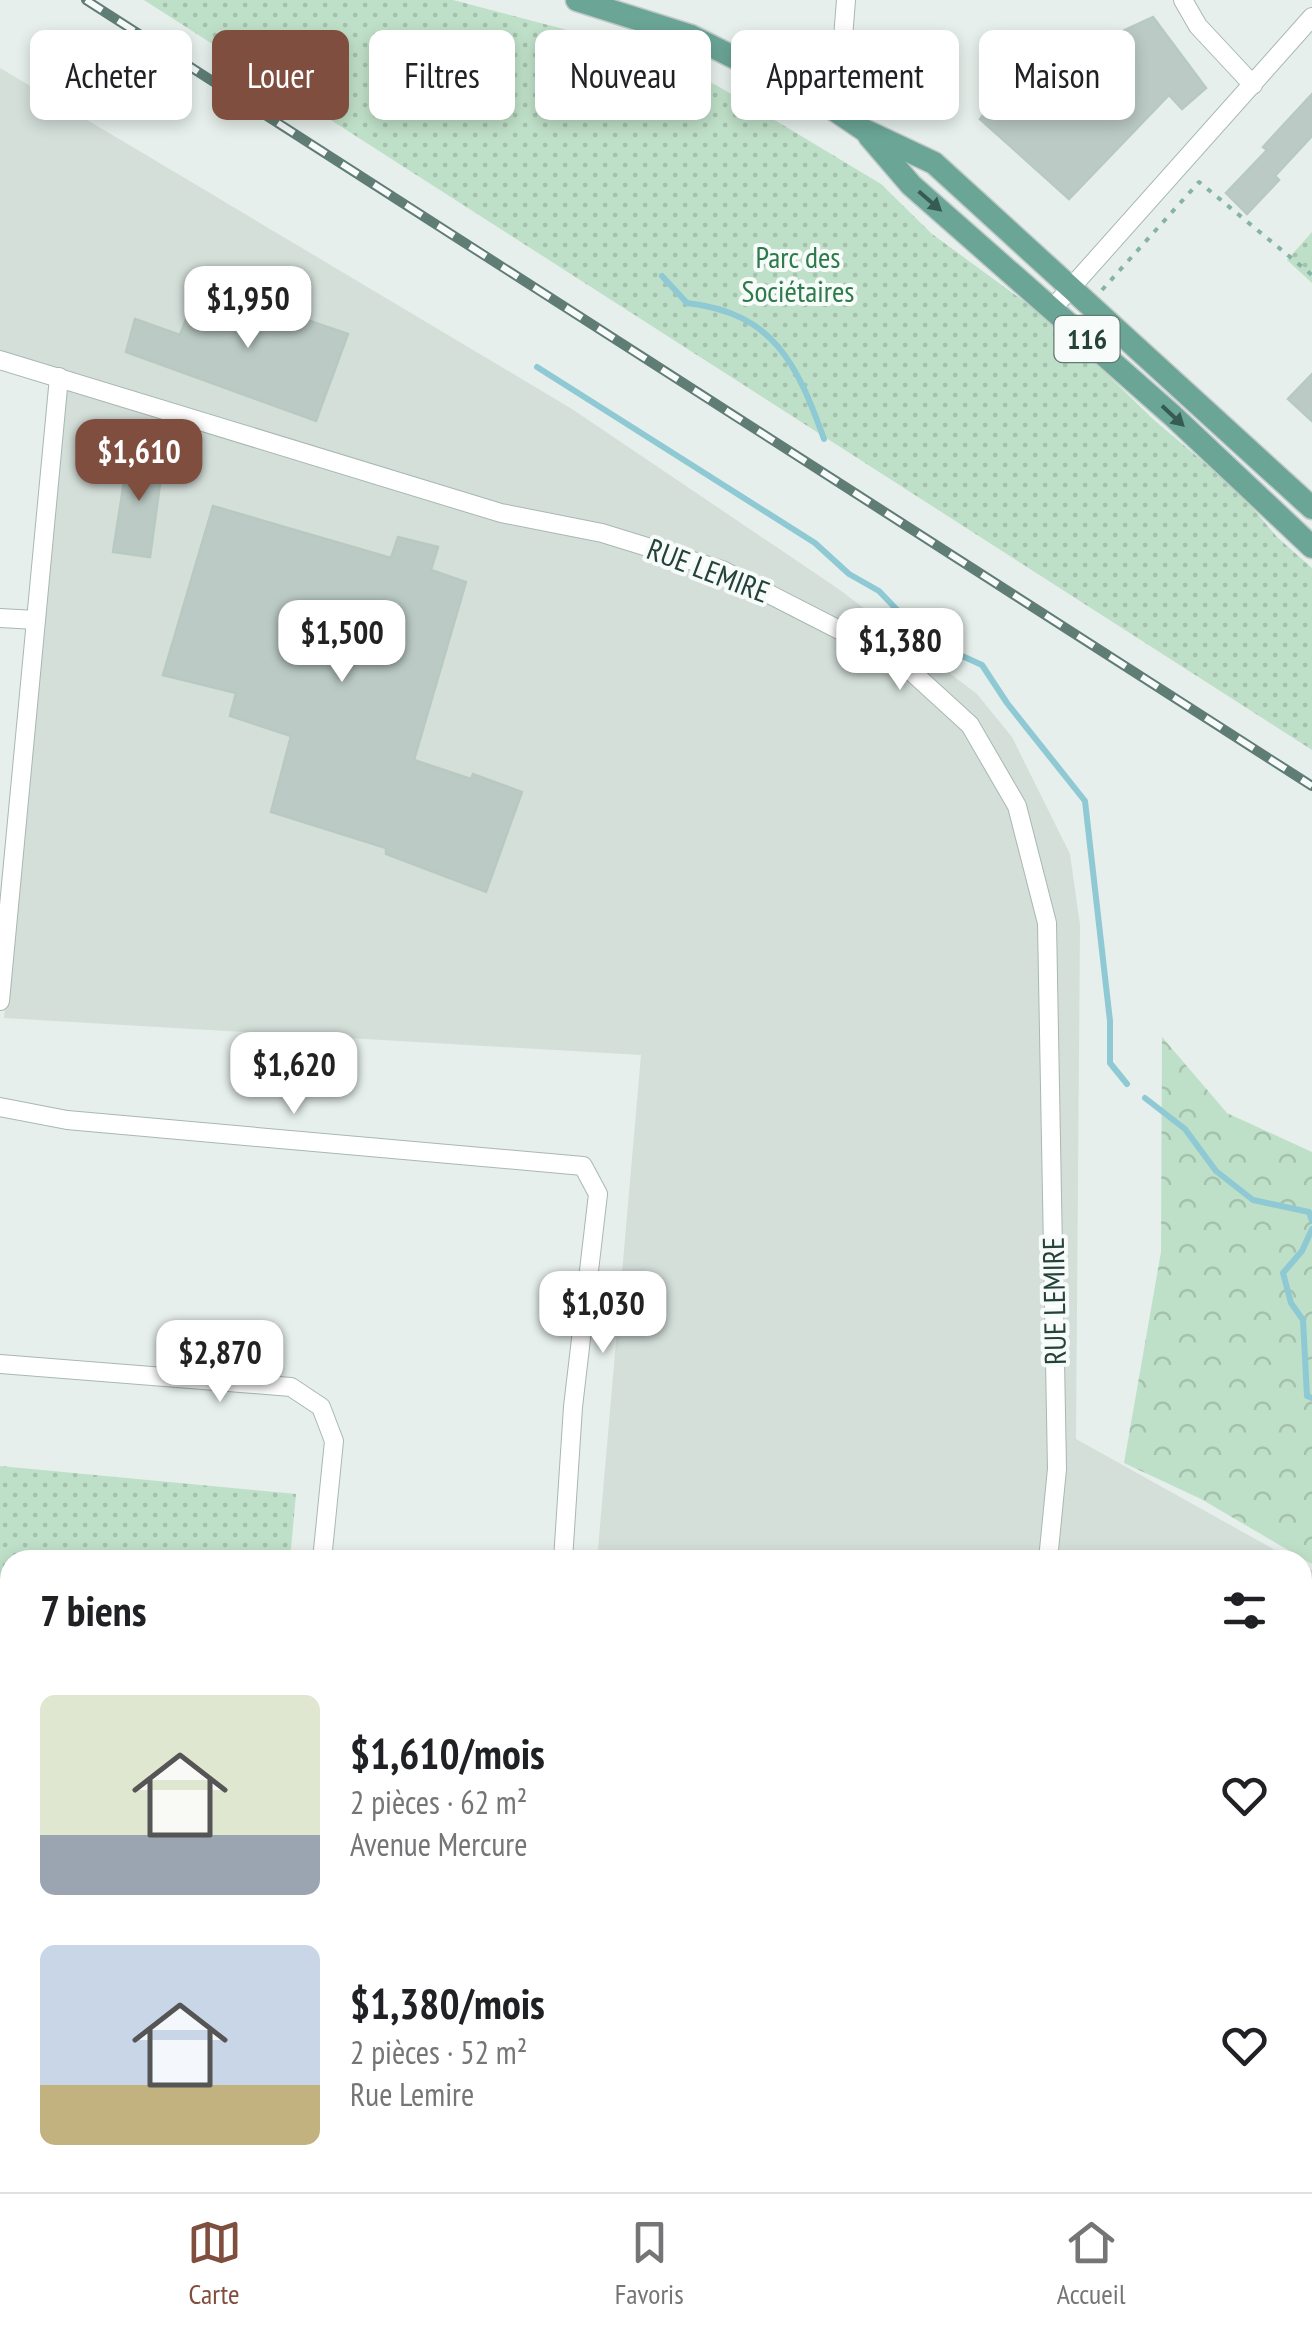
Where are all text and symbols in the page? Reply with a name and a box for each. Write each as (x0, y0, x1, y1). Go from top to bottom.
chip: Acheter (30, 30, 192, 120)
chip: Louer (212, 30, 349, 120)
chip: Filtres (369, 30, 515, 120)
chip: Nouveau (535, 30, 711, 120)
chip: Appartement (731, 30, 959, 120)
chip: Maison (979, 30, 1135, 120)
one-way arrow (917, 190, 942, 212)
park label: Parc des Sociétaires (742, 237, 854, 310)
pin: $1,950 (167, 266, 329, 351)
text: $1,950 (206, 277, 290, 319)
road number: 116 (1054, 316, 1120, 362)
one-way arrow (1160, 405, 1185, 427)
pin: $1,610 (58, 419, 220, 504)
text: $1,610 (97, 430, 181, 472)
street label: RUE LEMIRE (642, 528, 775, 611)
pin: $1,500 (261, 600, 423, 685)
pin: $1,380 (819, 608, 981, 693)
text: $1,500 (300, 611, 384, 653)
text: $1,380 (858, 619, 942, 661)
pin: $1,620 (213, 1032, 375, 1117)
text: $1,620 (252, 1043, 336, 1085)
street label: RUE LEMIRE (1033, 1237, 1074, 1365)
pin: $1,030 (522, 1271, 684, 1356)
text: $1,030 (561, 1282, 645, 1324)
pin: $2,870 (139, 1320, 301, 1405)
text: $2,870 (178, 1331, 262, 1373)
text: 7 biens (40, 1583, 146, 1638)
icon: filters (1217, 1583, 1272, 1638)
text: $1,610/mois (350, 1726, 545, 1781)
icon: home (120, 1735, 240, 1855)
icon: heart (1217, 1768, 1272, 1823)
text: 2 pièces · 62 m² (350, 1781, 527, 1823)
text: Avenue Mercure (350, 1823, 527, 1865)
text: $1,380/mois (350, 1976, 545, 2031)
icon: home (120, 1985, 240, 2105)
icon: heart (1217, 2018, 1272, 2073)
text: 2 pièces · 52 m² (350, 2031, 527, 2073)
text: Rue Lemire (350, 2073, 474, 2115)
tab: Carte (187, 2215, 242, 2312)
tab: Favoris (615, 2215, 684, 2312)
tab: Accueil (1057, 2215, 1125, 2312)

